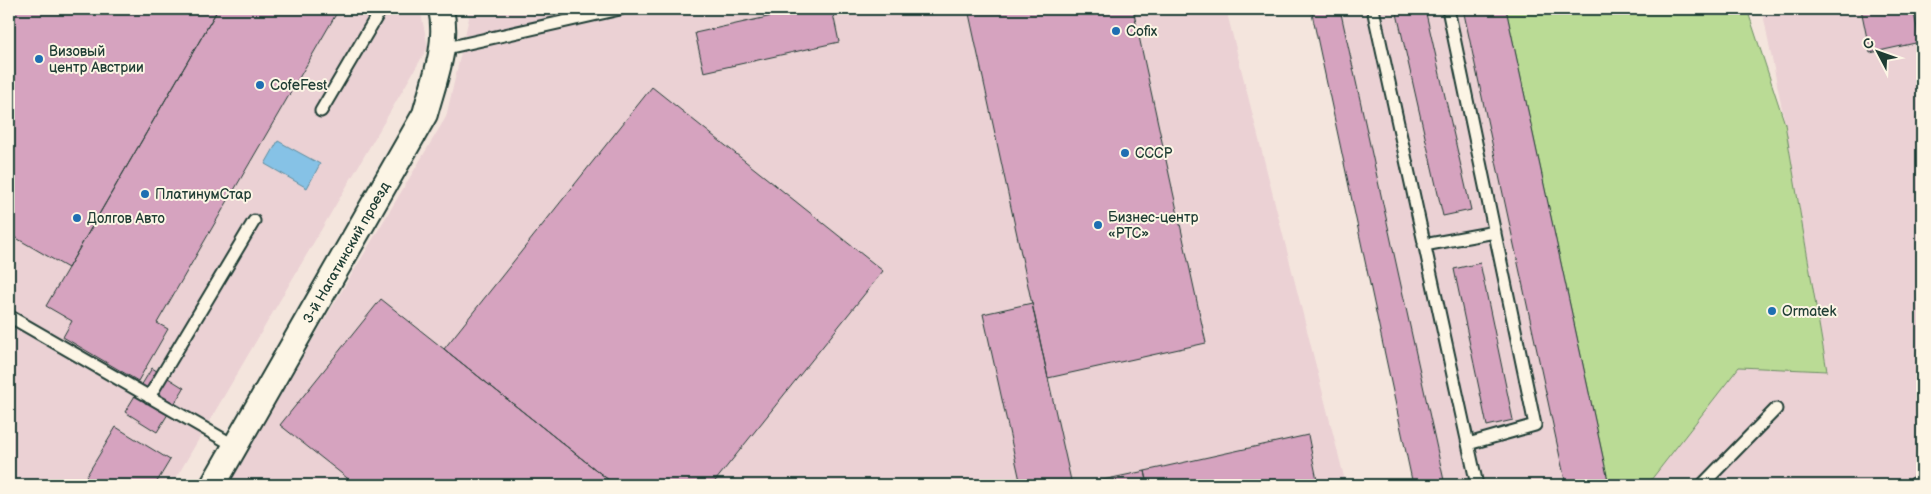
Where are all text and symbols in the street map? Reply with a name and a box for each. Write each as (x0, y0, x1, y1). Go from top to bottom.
place label: Cofix (1126, 23, 1158, 40)
marker: Cofix (1110, 25, 1122, 37)
north arrow (1854, 28, 1904, 78)
text: С (1859, 34, 1878, 53)
place label: Визовый центр Австрии (49, 43, 144, 76)
marker: Визовый центр Австрии (33, 53, 45, 65)
place label: CofeFest (270, 77, 328, 94)
marker: CofeFest (254, 79, 266, 91)
place label: СССР (1135, 145, 1172, 162)
marker: СССР (1119, 147, 1131, 159)
street label: 3-й Нагатинский проезд (299, 178, 394, 326)
place label: ПлатинумСтар (155, 186, 252, 203)
marker: ПлатинумСтар (139, 188, 151, 200)
place label: Бизнес-центр «РТС» (1108, 209, 1198, 242)
place label: Долгов Авто (87, 210, 165, 227)
marker: Долгов Авто (71, 212, 83, 224)
marker: Бизнес-центр «РТС» (1092, 219, 1104, 231)
place label: Ormatek (1782, 303, 1836, 320)
marker: Ormatek (1766, 305, 1778, 317)

